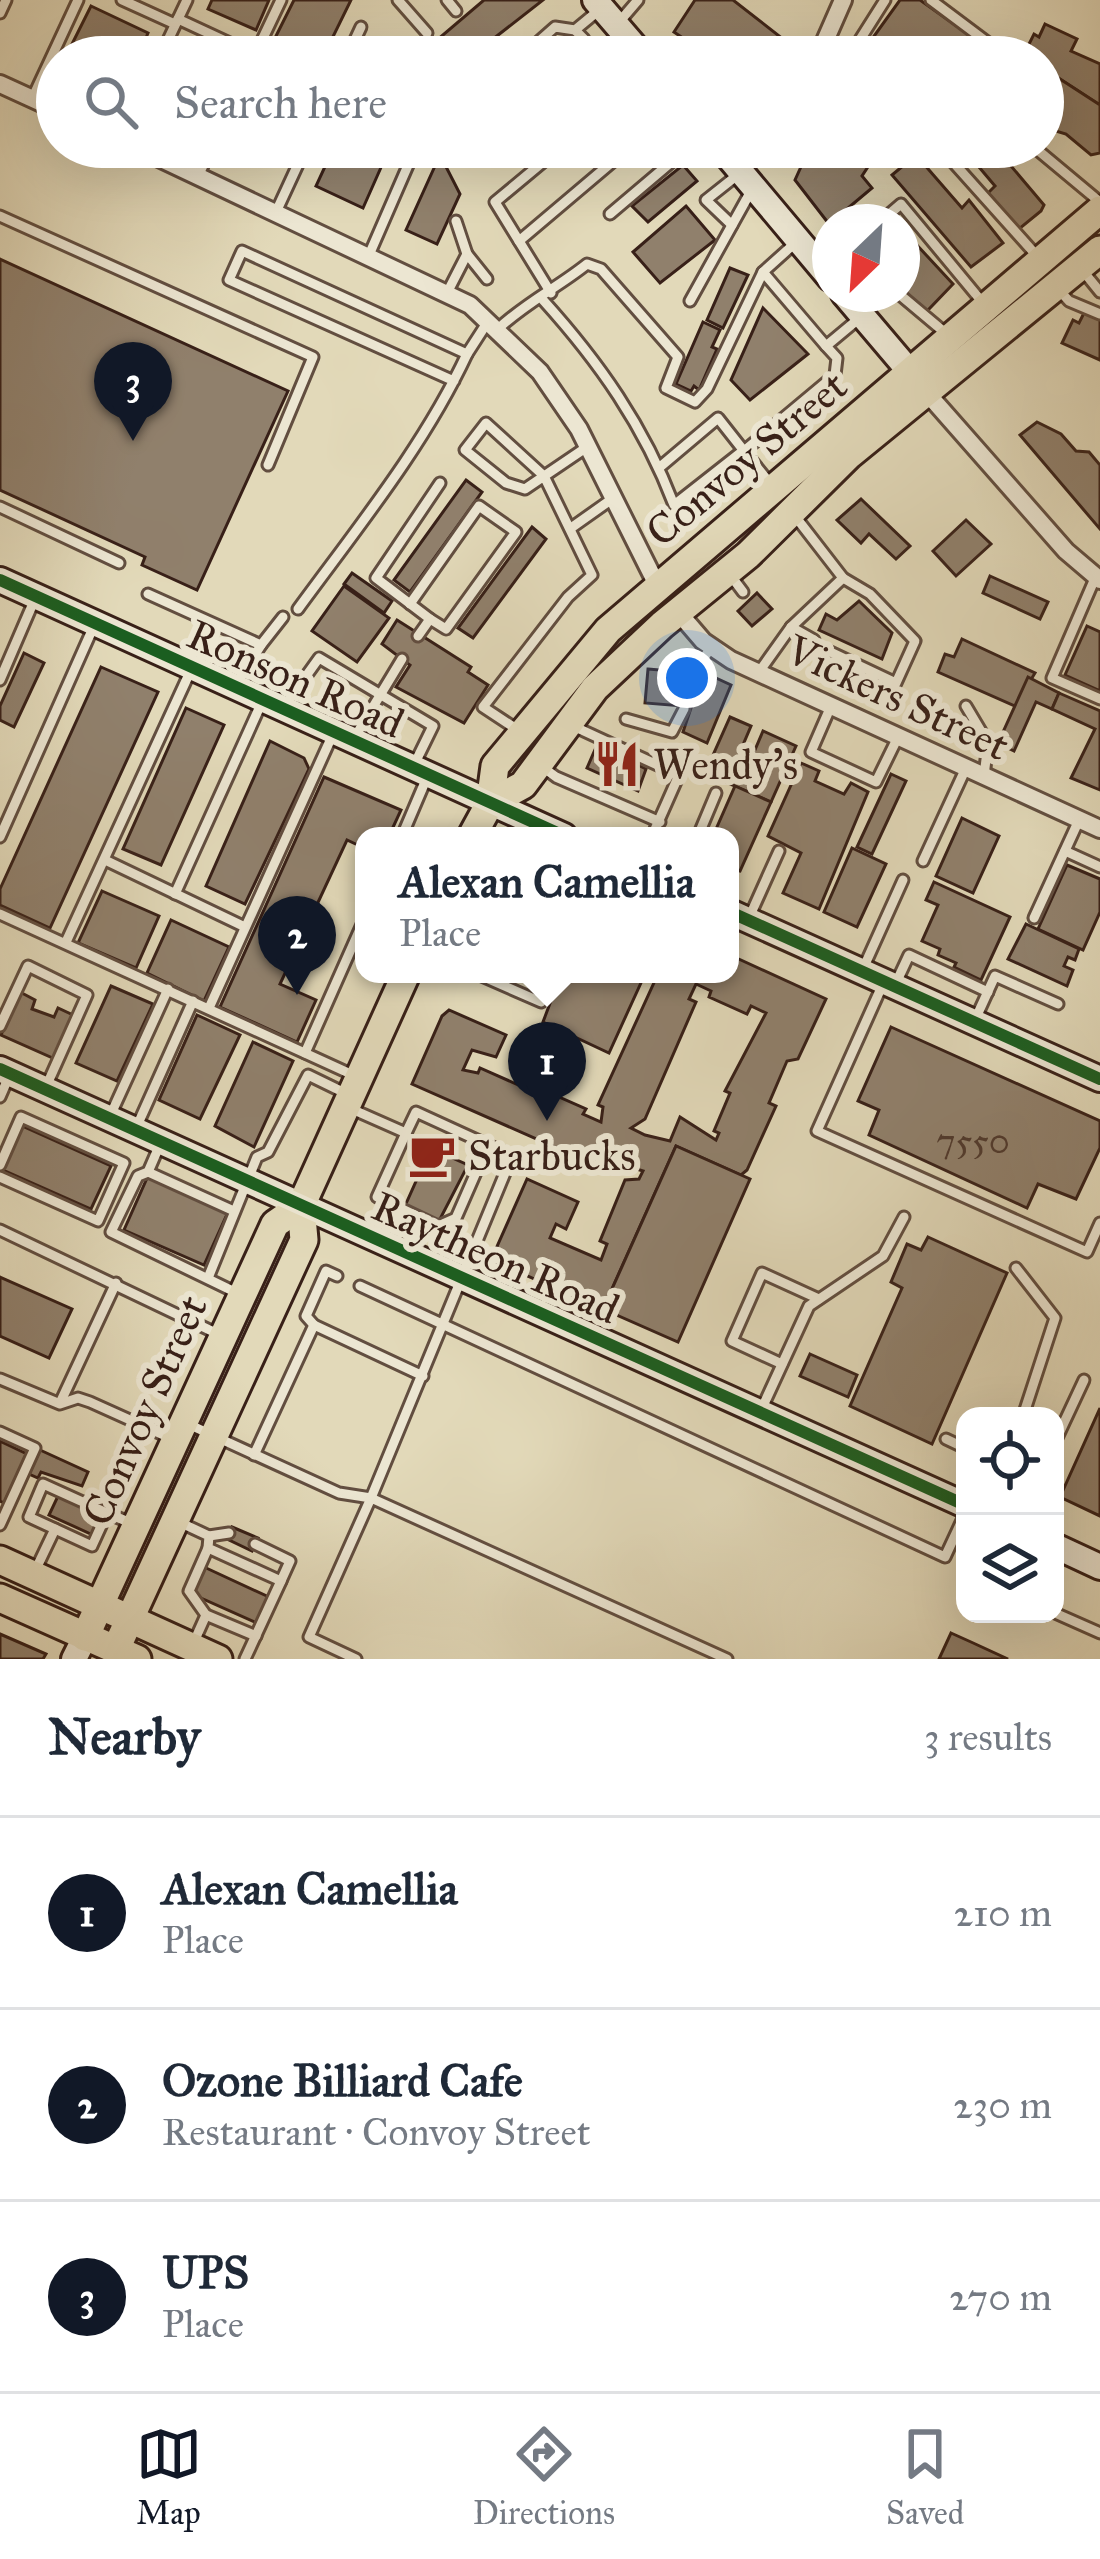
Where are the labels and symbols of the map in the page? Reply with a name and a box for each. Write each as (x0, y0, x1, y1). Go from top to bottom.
north arrow (812, 204, 920, 312)
pin: 3 (94, 342, 172, 441)
street label: Convoy Street (636, 360, 858, 558)
street label: Ronson Road (179, 608, 412, 750)
street label: Vickers Street (777, 623, 1017, 772)
your location (657, 648, 717, 708)
restaurant icon: Wendy's (592, 739, 642, 789)
place label: Wendy's (653, 739, 798, 791)
pin: 2 (258, 896, 336, 995)
pin: 1 (508, 1022, 586, 1121)
house number: 7550 (936, 1119, 1010, 1163)
cafe icon: Starbucks (407, 1130, 457, 1180)
place label: Starbucks (468, 1130, 636, 1182)
street label: Raytheon Road (364, 1180, 627, 1336)
street label: Convoy Street (71, 1287, 219, 1533)

